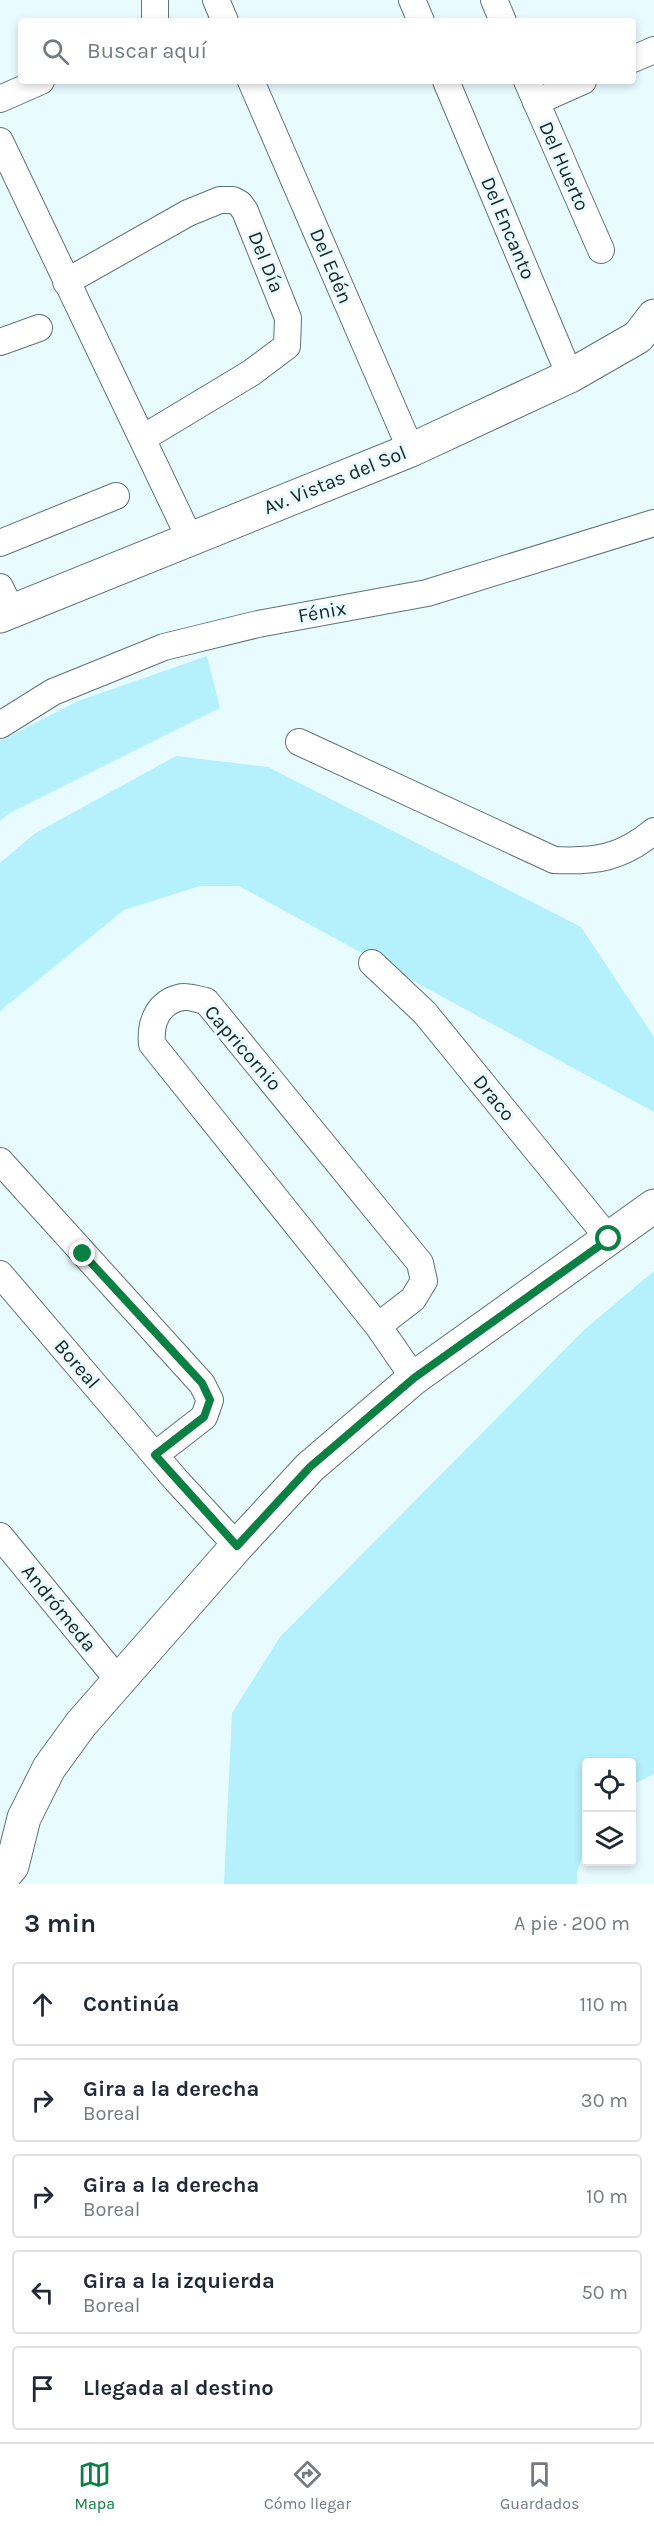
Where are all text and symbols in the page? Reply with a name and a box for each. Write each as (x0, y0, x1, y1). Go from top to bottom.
search box (18, 18, 636, 84)
icon: search (39, 35, 72, 68)
text: Buscar aquí (87, 38, 207, 64)
street label: Del Huerto (534, 118, 594, 214)
street label: Del Encanto (476, 173, 540, 283)
street label: Del Edén (305, 225, 357, 307)
street label: Del Día (243, 228, 289, 296)
street label: Av. Vistas del Sol (260, 441, 410, 519)
street label: Fénix (296, 596, 348, 628)
street label: Capricornio (200, 1001, 286, 1095)
street label: Draco (468, 1070, 520, 1126)
route start (595, 1225, 621, 1251)
route end (69, 1240, 95, 1266)
street label: Boreal (49, 1335, 105, 1393)
street label: Andrómeda (17, 1560, 101, 1656)
map controls (582, 1758, 636, 1866)
button: locate (582, 1758, 636, 1812)
button: layers (582, 1812, 636, 1866)
text: 3 min (24, 1908, 96, 1939)
text: A pie · 200 m (514, 1912, 630, 1935)
icon: ahead (26, 1988, 59, 2021)
text: Continúa (83, 1991, 179, 2017)
text: 110 m (579, 1993, 628, 2016)
text: Gira a la derecha (83, 2076, 259, 2102)
icon: right (26, 2084, 59, 2117)
text: 30 m (581, 2089, 628, 2112)
text: Boreal (83, 2102, 140, 2125)
text: Gira a la derecha (83, 2172, 259, 2198)
icon: right (26, 2180, 59, 2213)
text: 10 m (586, 2185, 628, 2208)
text: Boreal (83, 2198, 140, 2221)
text: Gira a la izquierda (83, 2268, 275, 2294)
icon: left (26, 2276, 59, 2309)
text: 50 m (581, 2281, 628, 2304)
text: Boreal (83, 2294, 140, 2317)
icon: arrive (26, 2372, 59, 2405)
text: Llegada al destino (83, 2375, 274, 2401)
tab: Mapa (75, 2458, 115, 2513)
tab: Cómo llegar (264, 2458, 351, 2513)
tab: Guardados (500, 2458, 579, 2513)

